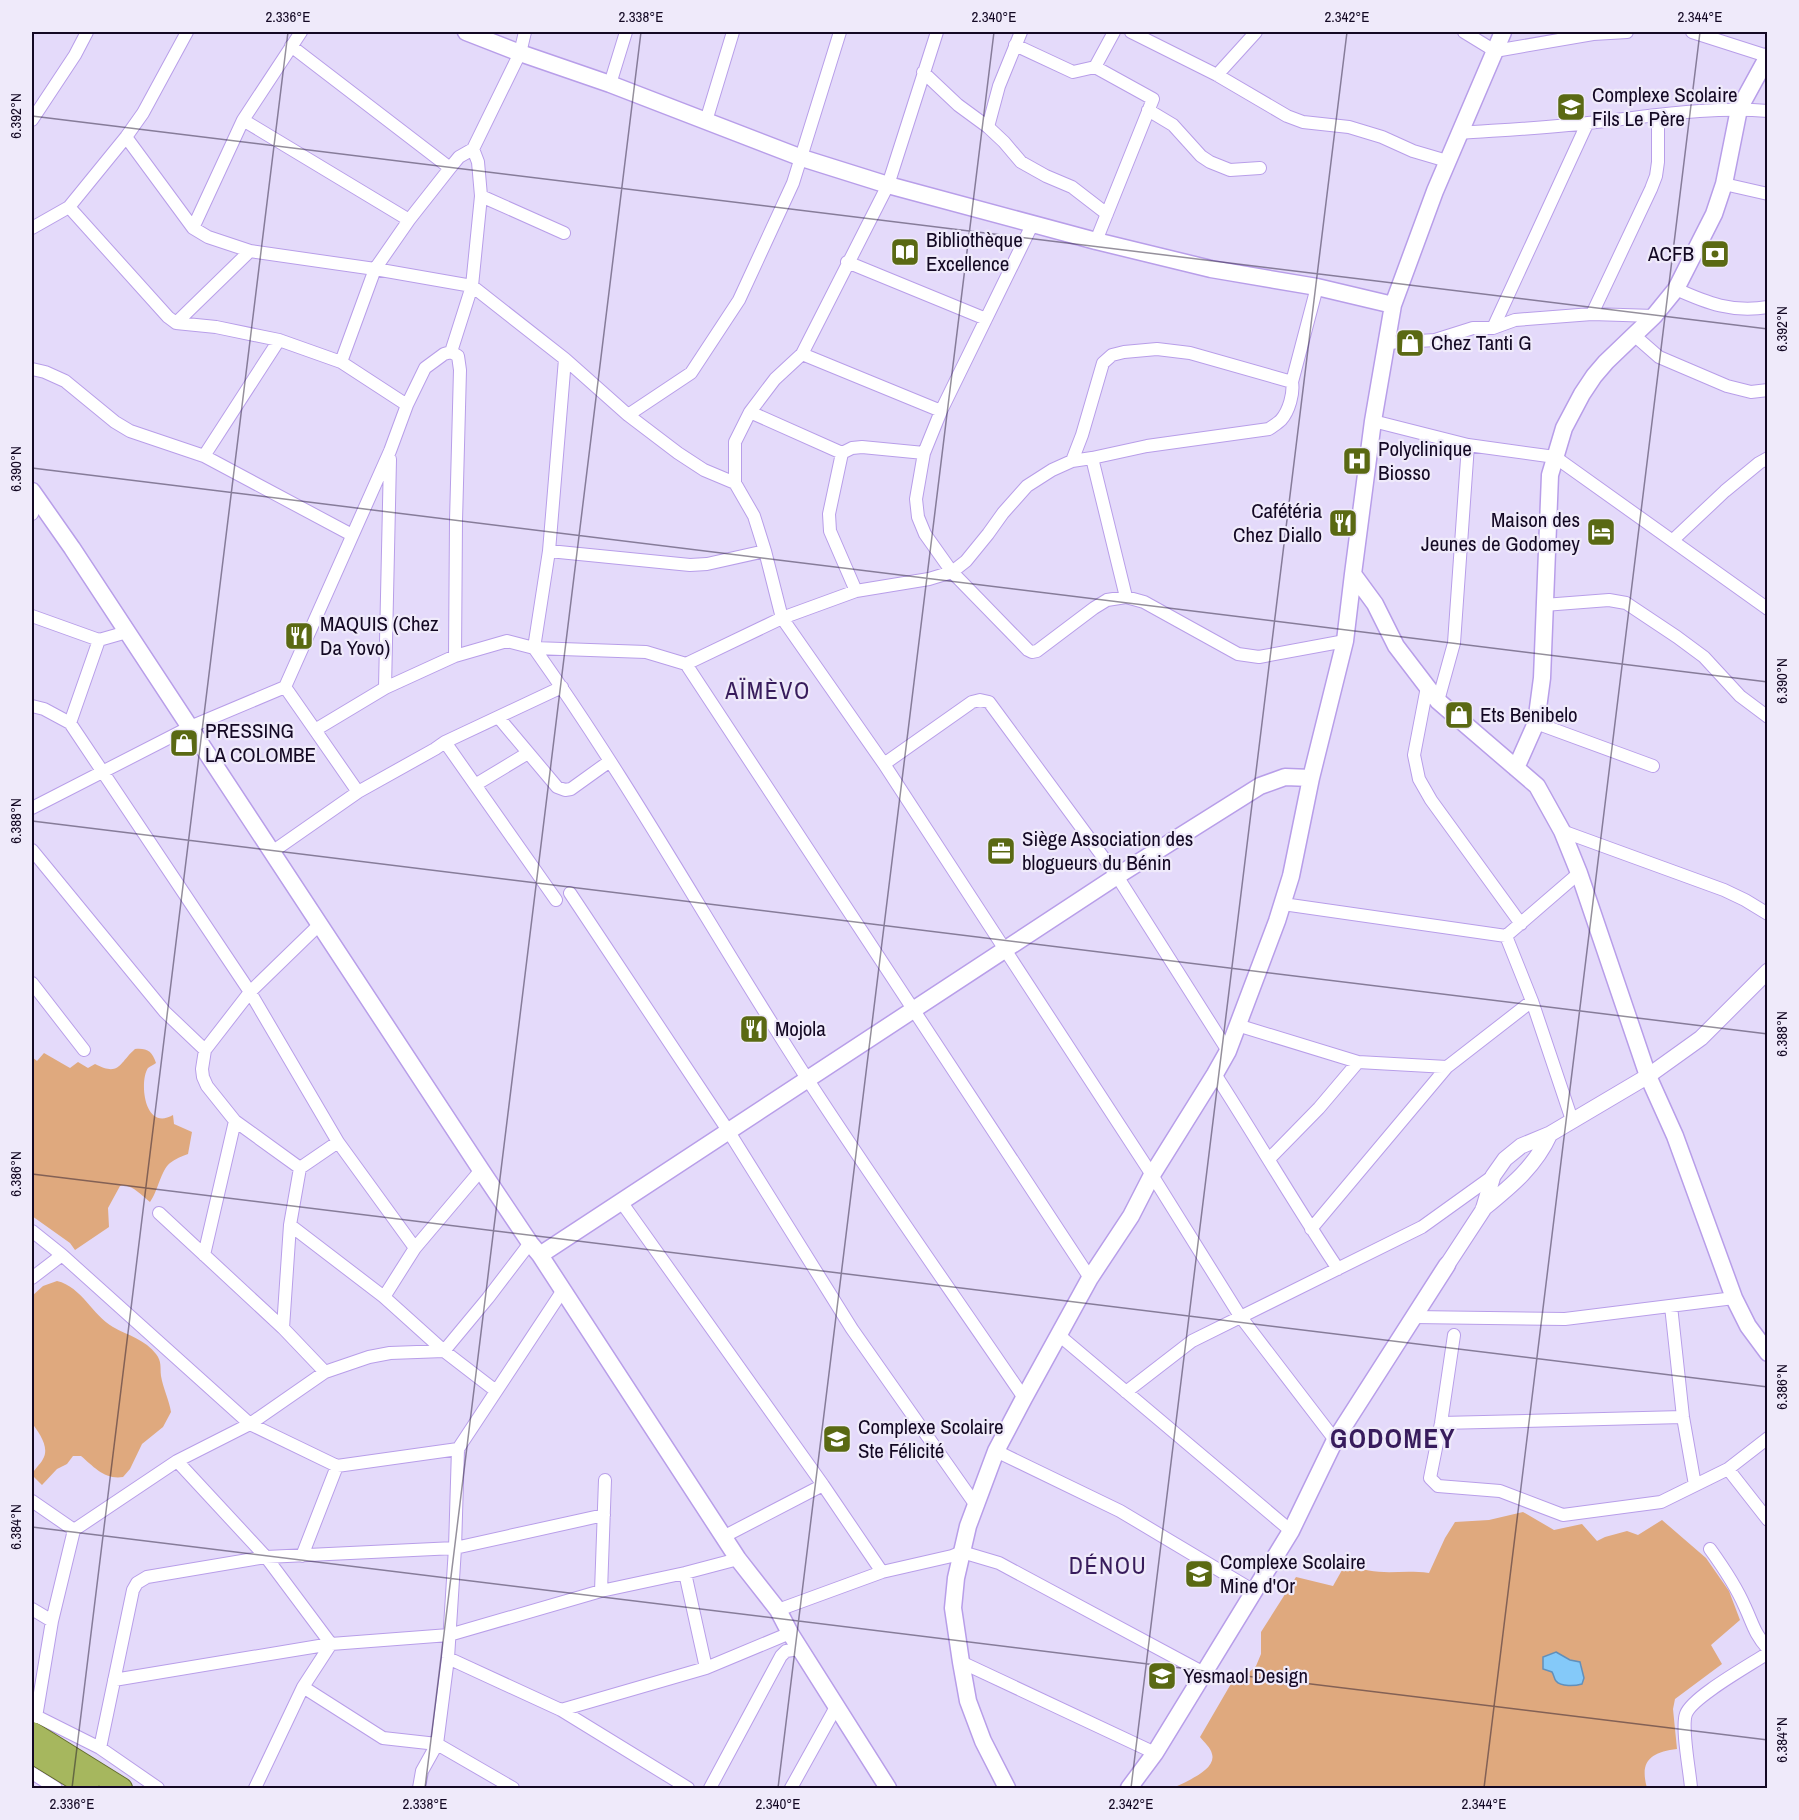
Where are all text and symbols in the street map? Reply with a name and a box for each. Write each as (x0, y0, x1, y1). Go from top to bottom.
text: 2.336°E (266, 6, 311, 27)
text: 2.338°E (619, 6, 664, 27)
text: 2.340°E (972, 6, 1017, 27)
text: 2.342°E (1325, 6, 1370, 27)
text: 2.344°E (1678, 6, 1723, 27)
place label: Complexe Scolaire Fils Le Père (1592, 80, 1737, 133)
school or university icon: Complexe Scolaire Fils Le Père (1555, 91, 1587, 123)
text: 6.392°N (5, 93, 26, 139)
place label: Bibliothèque Excellence (926, 225, 1023, 278)
library icon: Bibliothèque Excellence (889, 236, 921, 268)
bank icon: ACFB (1699, 238, 1731, 270)
place label: ACFB (1647, 239, 1694, 268)
text: 6.392°N (1771, 306, 1792, 352)
shop icon: Chez Tanti G (1394, 327, 1426, 359)
place label: Chez Tanti G (1431, 328, 1532, 357)
place label: Polyclinique Biosso (1378, 434, 1472, 487)
hospital icon: Polyclinique Biosso (1341, 445, 1373, 477)
text: 6.390°N (5, 446, 26, 492)
place label: Cafétéria Chez Diallo (1233, 496, 1322, 549)
place label: Maison des Jeunes de Godomey (1421, 505, 1580, 558)
restaurant icon: Cafétéria Chez Diallo (1327, 507, 1359, 539)
hotel icon: Maison des Jeunes de Godomey (1585, 516, 1617, 548)
place label: MAQUIS (Chez Da Yovo) (320, 609, 439, 662)
restaurant icon: MAQUIS (Chez Da Yovo) (283, 620, 315, 652)
text: 6.390°N (1771, 658, 1792, 704)
district label: AÏMÈVO (724, 674, 811, 706)
shop icon: Ets Benibelo (1443, 699, 1475, 731)
place label: Ets Benibelo (1480, 700, 1578, 729)
place label: PRESSING LA COLOMBE (205, 716, 316, 769)
shop icon: PRESSING LA COLOMBE (168, 727, 200, 759)
text: 6.388°N (5, 798, 26, 844)
place label: Siège Association des blogueurs du Bénin (1022, 824, 1193, 877)
office icon: Siège Association des blogueurs du Bénin (985, 835, 1017, 867)
text: 6.388°N (1771, 1011, 1792, 1057)
restaurant icon: Mojola (738, 1013, 770, 1045)
place label: Mojola (775, 1014, 826, 1043)
text: 6.386°N (5, 1151, 26, 1197)
text: 6.386°N (1771, 1364, 1792, 1410)
place label: Complexe Scolaire Ste Félicité (858, 1412, 1003, 1465)
district label: GODOMEY (1330, 1420, 1456, 1456)
school or university icon: Complexe Scolaire Ste Félicité (821, 1423, 853, 1455)
text: 6.384°N (5, 1504, 26, 1550)
place label: Complexe Scolaire Mine d'Or (1220, 1547, 1365, 1600)
district label: DÉNOU (1069, 1549, 1147, 1581)
school or university icon: Complexe Scolaire Mine d'Or (1183, 1558, 1215, 1590)
school or university icon: Yesmaol Design (1146, 1660, 1178, 1692)
place label: Yesmaol Design (1183, 1661, 1308, 1690)
text: 6.384°N (1771, 1717, 1792, 1763)
text: 2.336°E (50, 1793, 95, 1814)
text: 2.338°E (403, 1793, 448, 1814)
text: 2.340°E (756, 1793, 801, 1814)
text: 2.342°E (1109, 1793, 1154, 1814)
text: 2.344°E (1462, 1793, 1507, 1814)

